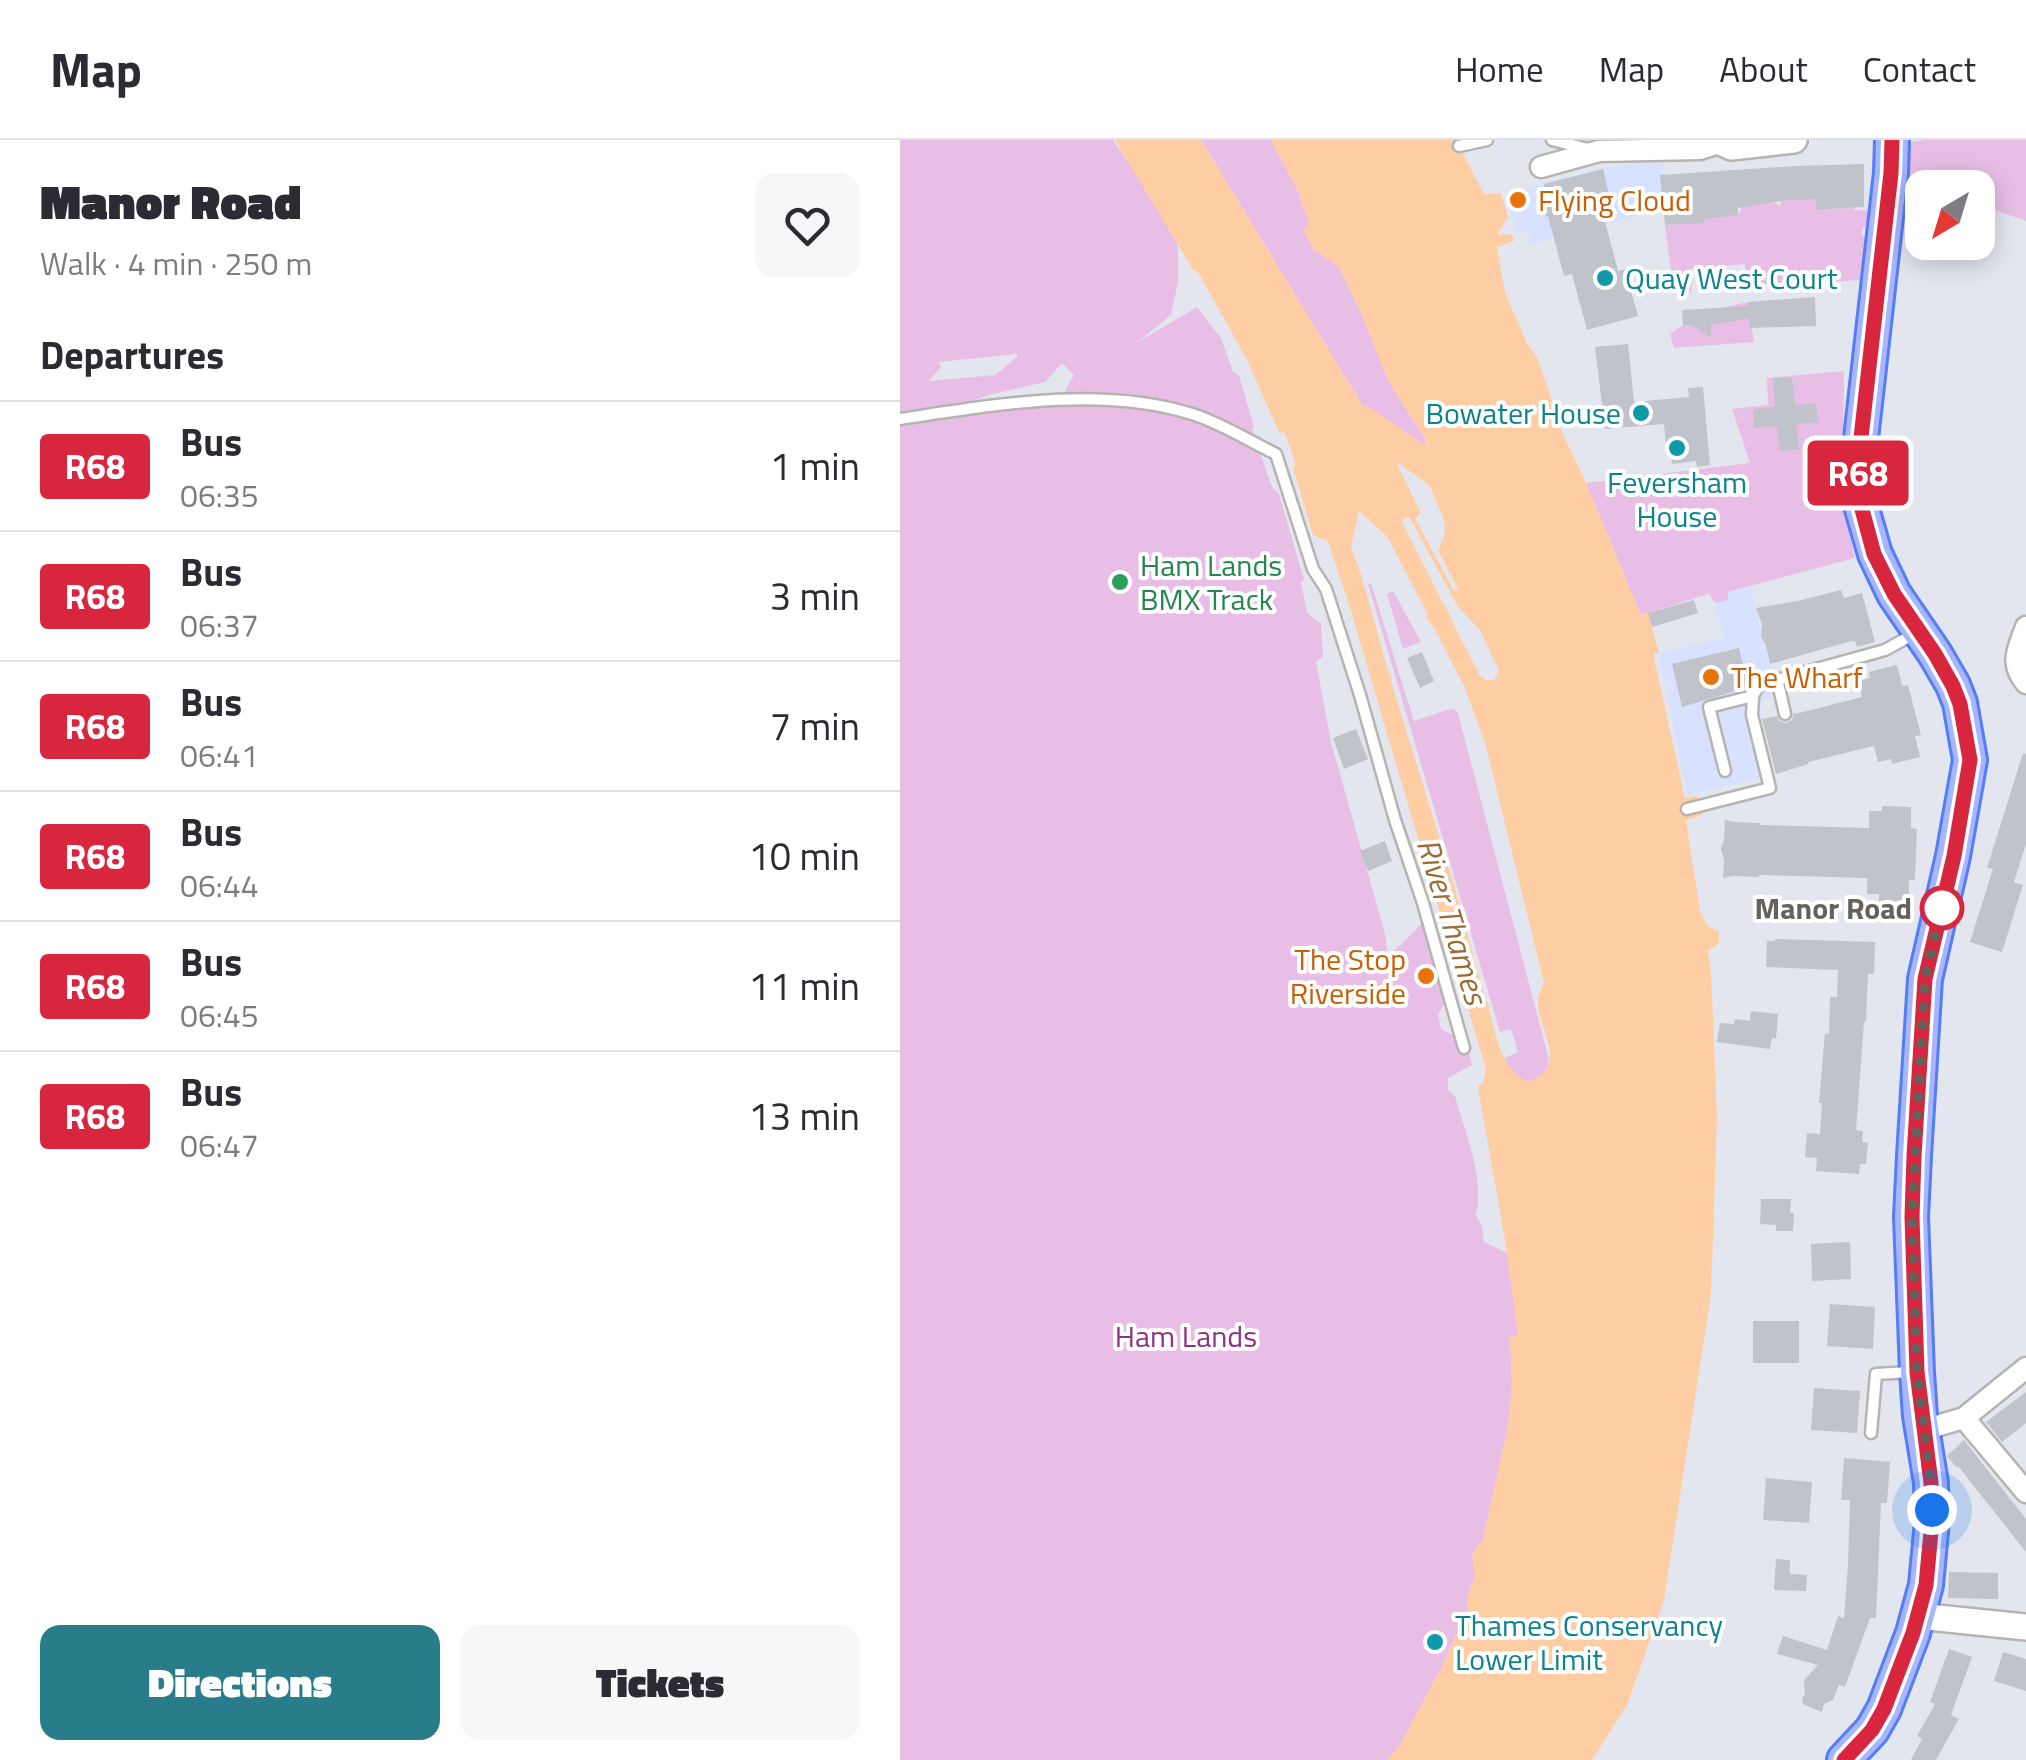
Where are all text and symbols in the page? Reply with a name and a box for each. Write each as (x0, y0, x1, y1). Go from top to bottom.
text: Map (50, 33, 142, 106)
text: Home (1455, 42, 1544, 96)
text: Map (1599, 42, 1664, 96)
text: About (1719, 42, 1808, 96)
text: Contact (1863, 42, 1976, 96)
text: Manor Road (40, 165, 301, 238)
north arrow (1905, 170, 1995, 260)
map controls (1905, 170, 1995, 260)
button: heart (755, 173, 860, 278)
place label: Flying Cloud (1538, 177, 1691, 223)
marker: Flying Cloud (1507, 189, 1529, 211)
text: Walk · 4 min · 250 m (40, 239, 312, 287)
place label: Quay West Court (1625, 255, 1838, 301)
marker: Quay West Court (1594, 267, 1616, 289)
text: Departures (40, 326, 224, 384)
place label: Bowater House (1425, 390, 1621, 436)
marker: Bowater House (1630, 402, 1652, 424)
text: Bus (180, 413, 242, 471)
text: 1 min (770, 437, 860, 495)
marker: Feversham House (1666, 437, 1688, 459)
text: R68 (65, 439, 125, 493)
line badge: R68 (1800, 440, 1916, 506)
text: R68 (1828, 446, 1888, 500)
place label: Feversham House (1607, 459, 1747, 539)
text: 06:35 (180, 471, 259, 519)
place label: Ham Lands BMX Track (1140, 542, 1282, 622)
text: Bus (180, 543, 242, 601)
text: 3 min (770, 567, 860, 625)
text: R68 (65, 569, 125, 623)
marker: Ham Lands BMX Track (1109, 571, 1131, 593)
text: 06:37 (180, 601, 259, 649)
place label: The Wharf (1731, 654, 1863, 700)
marker: The Wharf (1700, 666, 1722, 688)
text: Bus (180, 673, 242, 731)
text: 7 min (770, 697, 860, 755)
text: R68 (65, 699, 125, 753)
text: 06:41 (180, 731, 259, 779)
text: Bus (180, 803, 242, 861)
text: 10 min (749, 827, 860, 885)
text: R68 (65, 829, 125, 883)
water label: River Thames (1405, 832, 1502, 1012)
text: 06:44 (180, 861, 259, 909)
place label: Manor Road (1755, 885, 1912, 931)
marker: Manor Road (1921, 887, 1963, 929)
text: Bus (180, 933, 242, 991)
place label: The Stop Riverside (1290, 936, 1406, 1016)
text: 11 min (749, 957, 860, 1015)
text: R68 (65, 959, 125, 1013)
marker: The Stop Riverside (1415, 965, 1437, 987)
text: 06:45 (180, 991, 259, 1039)
text: Bus (180, 1063, 242, 1121)
text: 13 min (749, 1087, 860, 1145)
text: R68 (65, 1089, 125, 1143)
text: 06:47 (180, 1121, 259, 1169)
park label: Ham Lands (1115, 1313, 1257, 1359)
your location (1907, 1485, 1957, 1535)
place label: Thames Conservancy Lower Limit (1455, 1602, 1723, 1682)
button: Directions (40, 1625, 440, 1740)
button: Tickets (460, 1625, 860, 1740)
marker: Thames Conservancy Lower Limit (1424, 1631, 1446, 1653)

